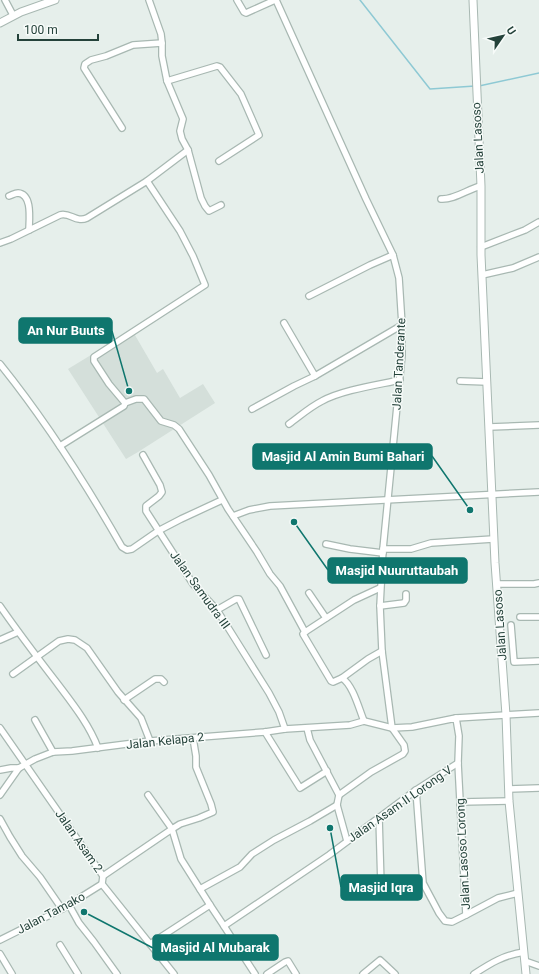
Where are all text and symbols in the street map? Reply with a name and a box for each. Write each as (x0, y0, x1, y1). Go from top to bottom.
scale bar (18, 16, 98, 42)
north arrow (483, 16, 523, 56)
text: 100 m (24, 23, 58, 37)
text: U (503, 24, 518, 37)
street label: Jalan Lasoso (469, 102, 487, 174)
callout: An Nur Buuts (19, 318, 112, 343)
street label: Jalan Tanderante (390, 318, 408, 410)
text: An Nur Buuts (27, 323, 105, 338)
callout: Masjid Al Amin Bumi Bahari (253, 444, 432, 469)
text: Masjid Al Amin Bumi Bahari (262, 449, 424, 464)
street label: Jalan Samudra III (167, 548, 233, 632)
callout: Masjid Nuuruttaubah (328, 558, 467, 583)
text: Masjid Nuuruttaubah (336, 563, 458, 578)
street label: Jalan Lasoso (491, 589, 509, 661)
street label: Jalan Kelapa 2 (125, 730, 205, 752)
street label: Jalan Asam II Lorong V (345, 763, 455, 845)
street label: Jalan Lasoso Lorong (453, 798, 473, 910)
street label: Jalan Asam 2 (52, 807, 106, 875)
callout: Masjid Iqra (341, 875, 422, 900)
text: Masjid Iqra (348, 880, 414, 895)
street label: Jalan Tamako (15, 889, 88, 937)
callout: Masjid Al Mubarak (153, 935, 278, 960)
text: Masjid Al Mubarak (160, 940, 271, 955)

